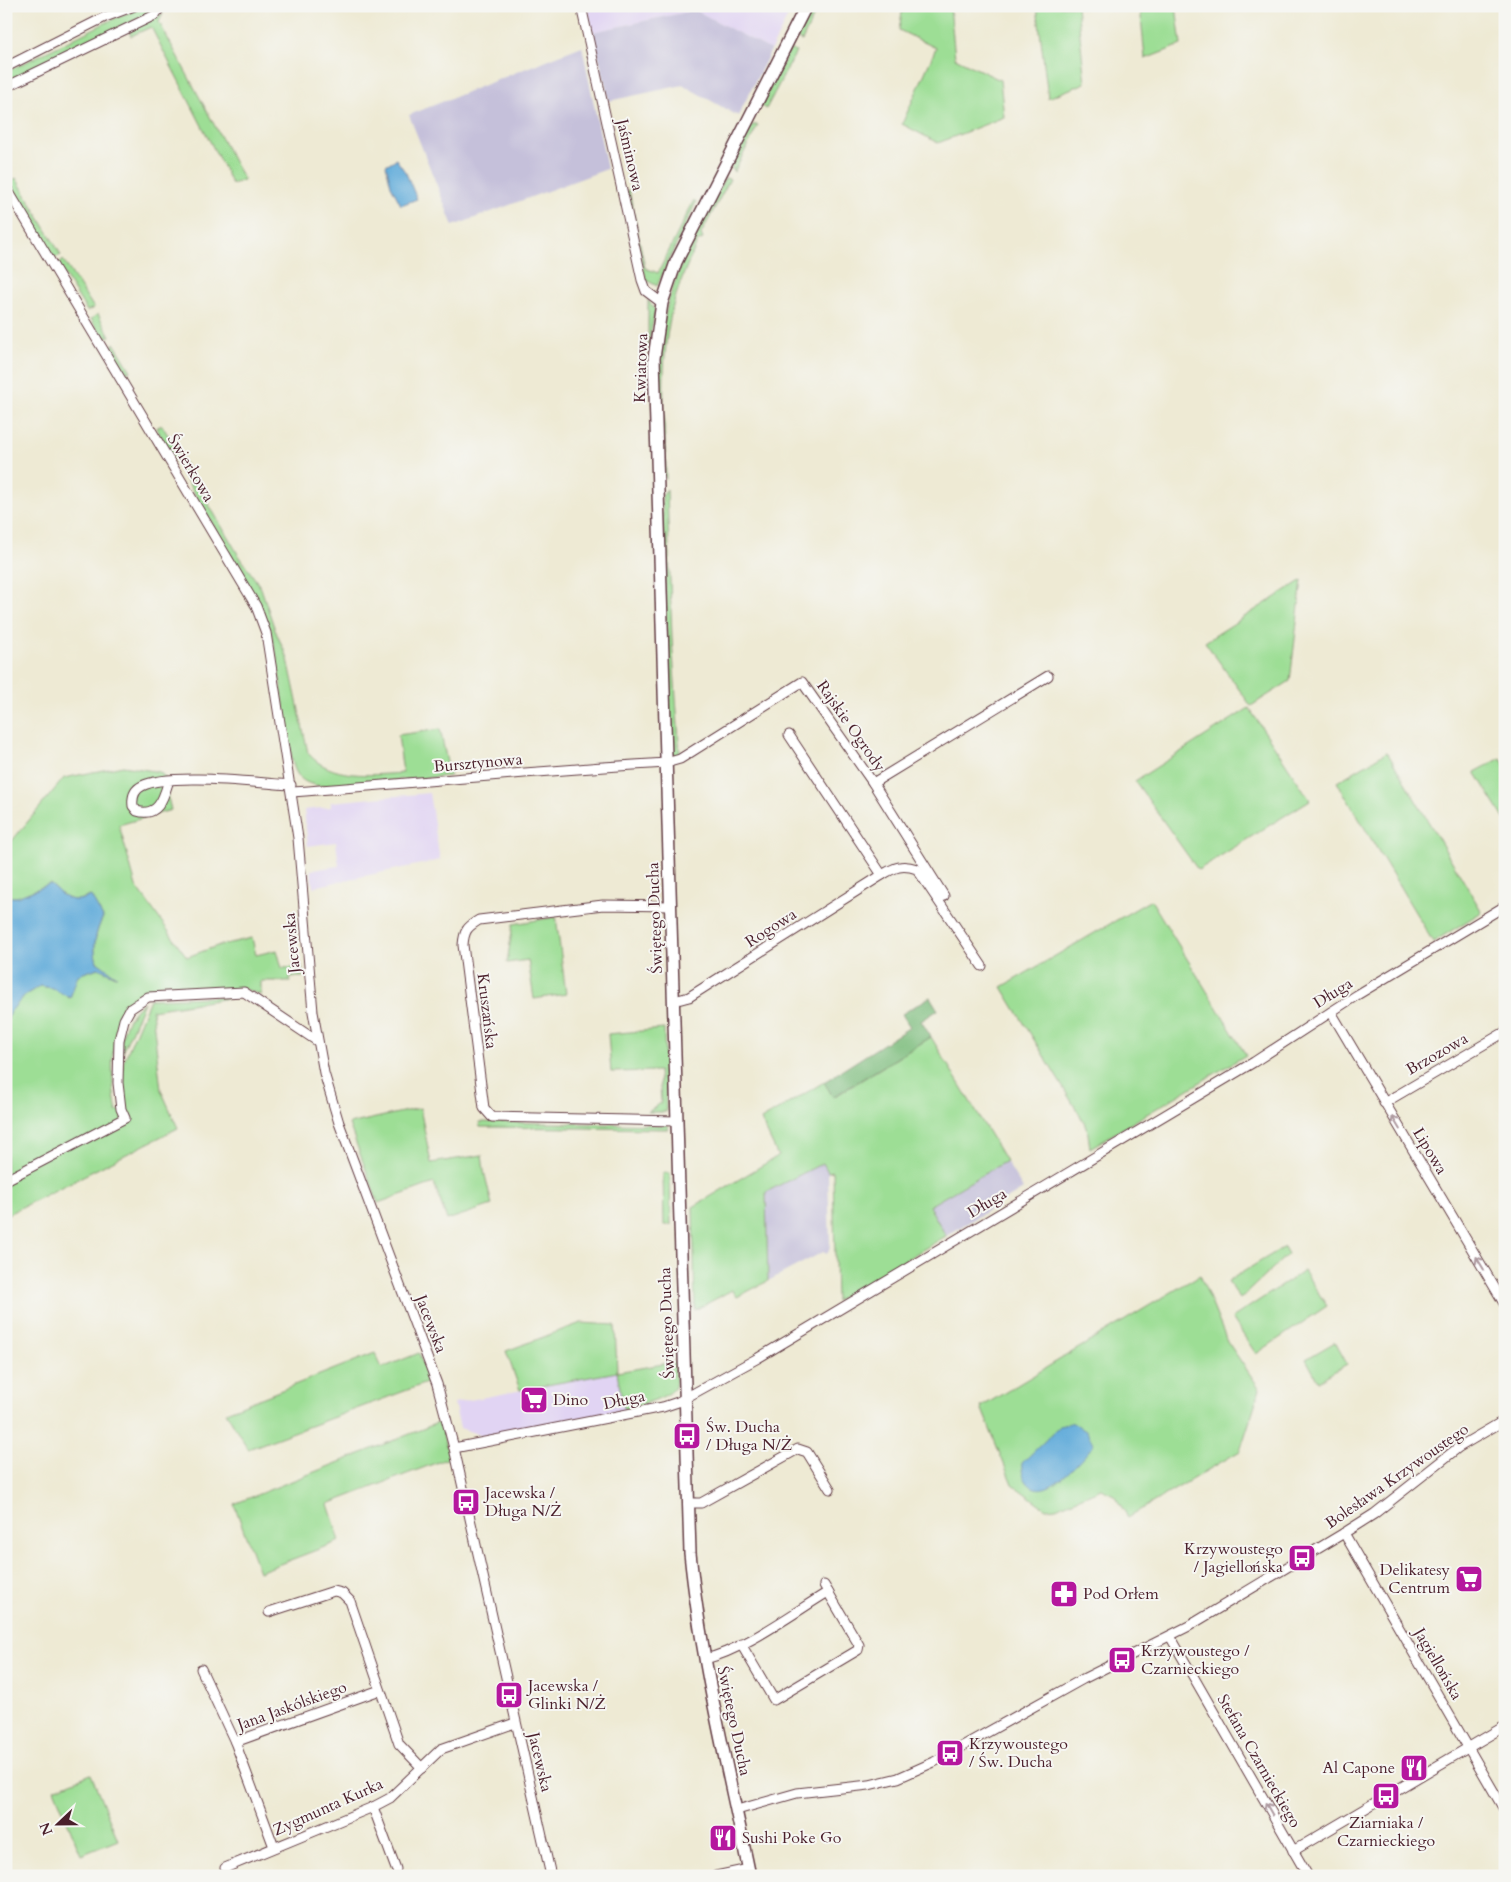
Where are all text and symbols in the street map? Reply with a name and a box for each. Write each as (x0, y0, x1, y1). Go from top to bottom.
street label: Jaśminowa (611, 115, 649, 193)
street label: Kwiatowa (629, 333, 653, 403)
street label: Świerkowa (162, 430, 220, 506)
street label: Rajskie Ogrody (811, 676, 891, 776)
street label: Bursztynowa (433, 748, 523, 778)
street label: Świętego Ducha (642, 862, 668, 974)
street label: Rogowa (741, 903, 801, 953)
street label: Jacewska (278, 912, 306, 976)
street label: Kruszańska (471, 972, 503, 1050)
street label: Długa (1309, 972, 1357, 1013)
street label: Brzozowa (1402, 1027, 1472, 1081)
one-way arrow (1391, 1117, 1401, 1131)
street label: Lipowa (1407, 1123, 1453, 1179)
street label: Długa (963, 1183, 1011, 1223)
one-way arrow (1474, 1256, 1484, 1270)
street label: Świętego Ducha (654, 1267, 680, 1379)
street label: Jacewska (409, 1290, 452, 1356)
supermarket icon: Dino (519, 1385, 549, 1415)
street label: Długa (601, 1385, 647, 1415)
place label: Dino (553, 1389, 589, 1411)
place label: Św. Ducha / Długa N/Ż (706, 1416, 792, 1456)
street label: Bolesława Krzywoustego (1321, 1418, 1473, 1534)
bus stop icon: Św. Ducha / Długa N/Ż (672, 1421, 702, 1451)
place label: Jacewska / Długa N/Ż (483, 1482, 562, 1522)
bus stop icon: Jacewska / Długa N/Ż (451, 1487, 481, 1517)
place label: Krzywoustego / Jagiellońska (1184, 1538, 1283, 1578)
bus stop icon: Krzywoustego / Jagiellońska (1287, 1543, 1317, 1573)
place label: Delikatesy Centrum (1380, 1559, 1451, 1599)
supermarket icon: Delikatesy Centrum (1454, 1564, 1484, 1594)
pharmacy icon: Pod Orłem (1049, 1579, 1079, 1609)
place label: Pod Orłem (1083, 1583, 1159, 1605)
street label: Jagiellońska (1408, 1622, 1468, 1704)
place label: Krzywoustego / Czarnieckiego (1141, 1640, 1250, 1680)
bus stop icon: Krzywoustego / Czarnieckiego (1107, 1645, 1137, 1675)
street label: Świętego Ducha (712, 1664, 756, 1778)
place label: Jacewska / Glinki N/Ż (526, 1675, 606, 1715)
street label: Jana Jaskólskiego (232, 1676, 350, 1737)
bus stop icon: Jacewska / Glinki N/Ż (494, 1680, 524, 1710)
street label: Stefana Czarnieckiego (1212, 1690, 1306, 1832)
street label: Jacewska (522, 1728, 558, 1794)
place label: Krzywoustego / Św. Ducha (969, 1733, 1068, 1773)
bus stop icon: Krzywoustego / Św. Ducha (935, 1738, 965, 1768)
restaurant icon: Al Capone (1399, 1753, 1429, 1783)
place label: Al Capone (1323, 1757, 1395, 1779)
street label: Zygmunta Kurka (269, 1773, 387, 1841)
bus stop icon: Ziarniaka / Czarnieckiego (1371, 1781, 1401, 1811)
north arrow (32, 1800, 82, 1850)
one-way arrow (1264, 1801, 1274, 1816)
place label: Ziarniaka / Czarnieckiego (1337, 1812, 1435, 1852)
text: N (35, 1819, 57, 1838)
restaurant icon: Sushi Poke Go (708, 1823, 738, 1853)
place label: Sushi Poke Go (742, 1827, 842, 1849)

